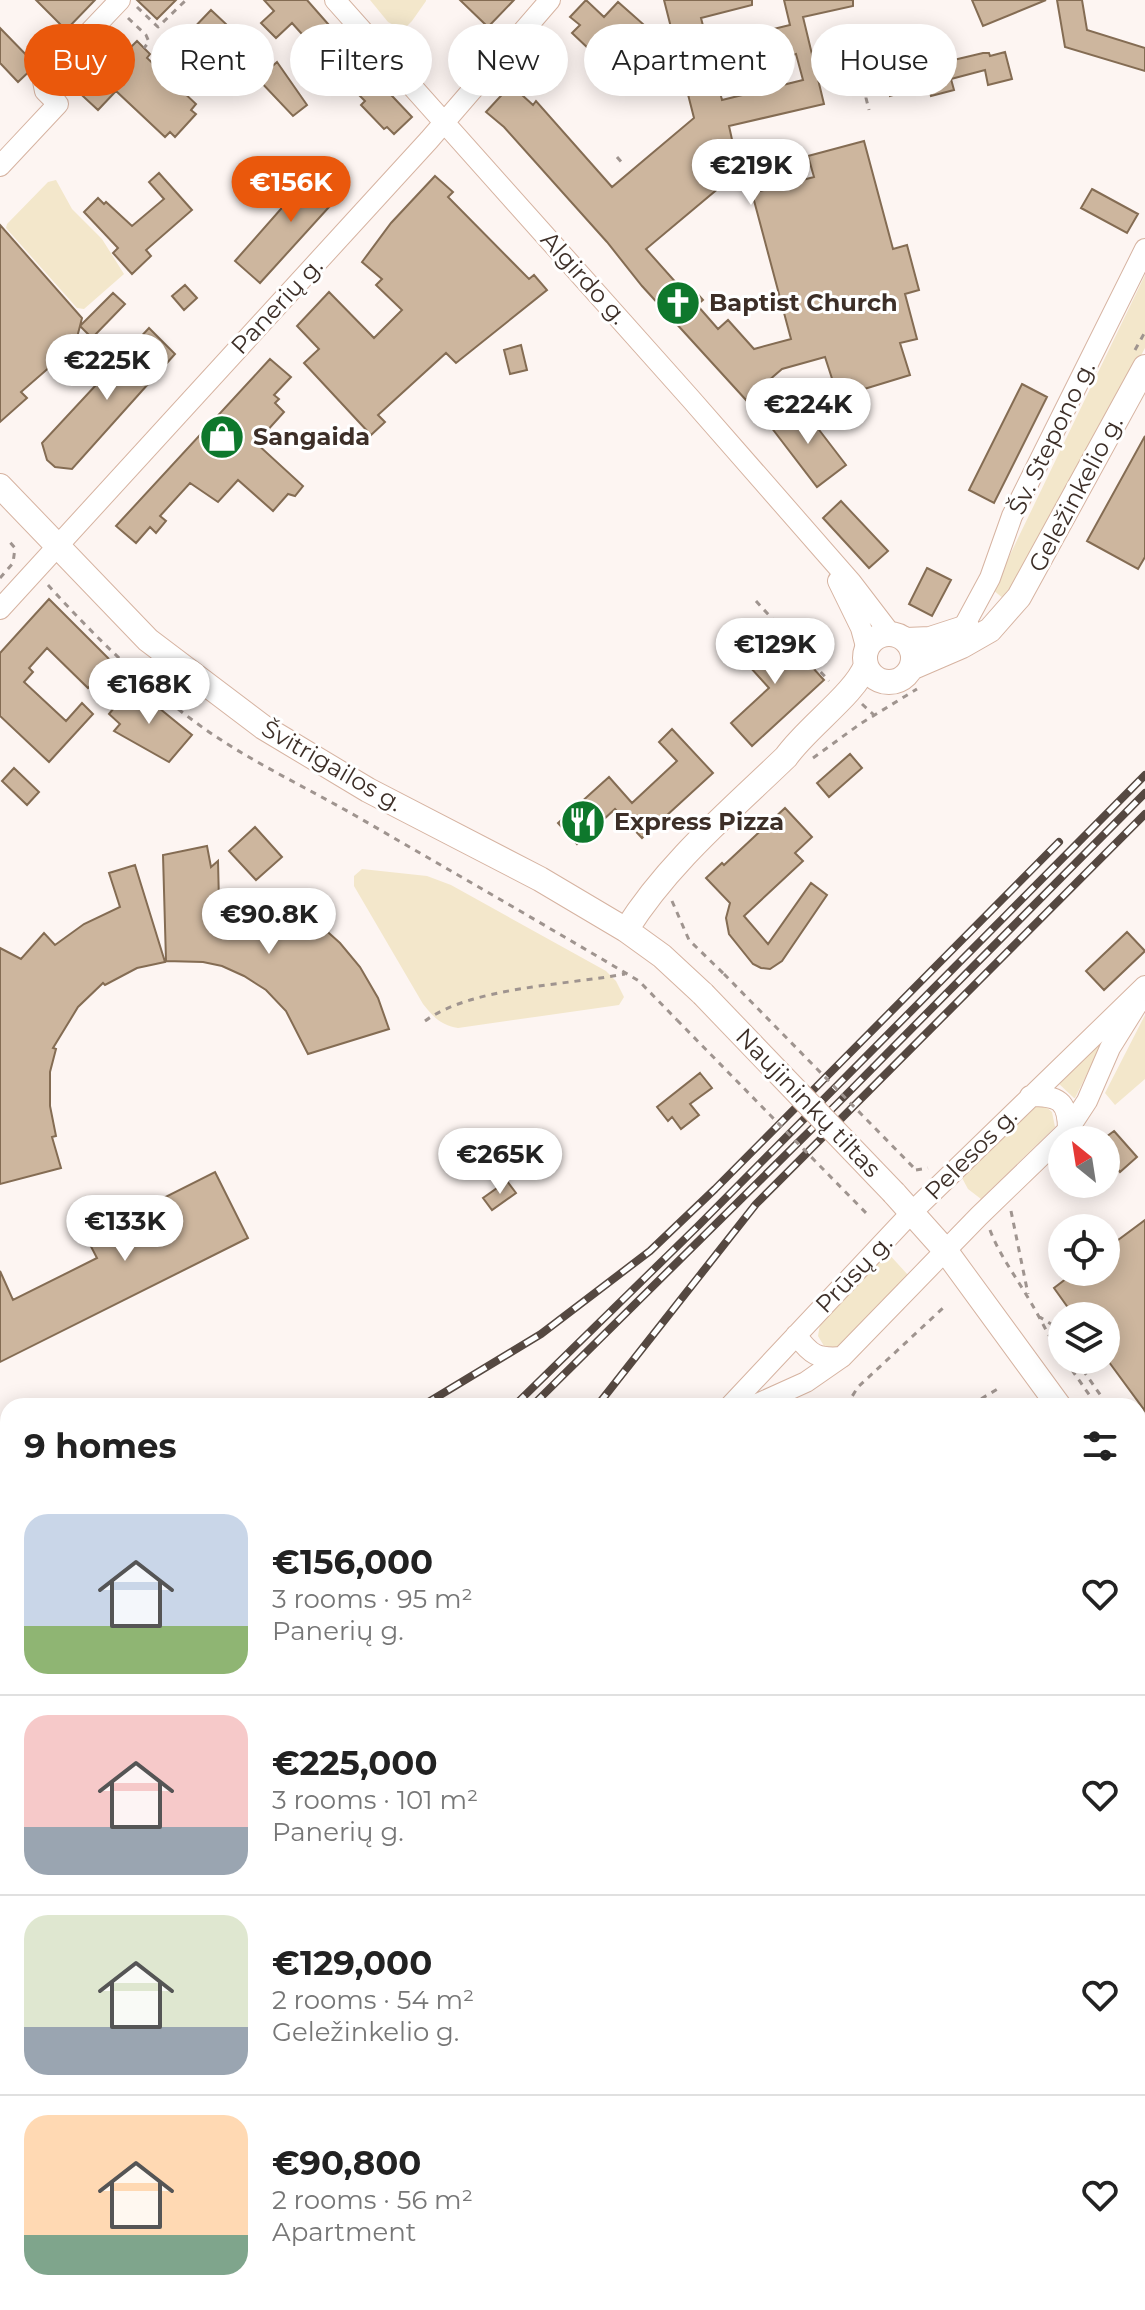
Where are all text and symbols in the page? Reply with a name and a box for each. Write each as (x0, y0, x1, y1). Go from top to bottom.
chip: Buy (24, 24, 135, 96)
chip: Rent (151, 24, 274, 96)
chip: Filters (290, 24, 432, 96)
chip: New (448, 24, 568, 96)
chip: Apartment (584, 24, 795, 96)
chip: House (811, 24, 957, 96)
pin: €219K (695, 139, 807, 207)
text: €219K (710, 149, 792, 181)
pin: €156K (235, 156, 347, 224)
text: €156K (250, 166, 332, 198)
street label: Algirdo g. (535, 225, 634, 330)
street label: Panerių g. (225, 251, 329, 360)
church icon: Baptist Church (654, 279, 702, 327)
place label: Baptist Church (709, 288, 898, 317)
pin: €225K (51, 334, 163, 402)
text: €225K (64, 344, 150, 376)
street label: Šv. Stepono g. (1002, 356, 1101, 519)
pin: €224K (752, 378, 864, 446)
text: €224K (764, 388, 852, 420)
street label: Geležinkelio g. (1022, 411, 1129, 577)
shop icon: Sangaida (198, 413, 246, 461)
place label: Sangaida (253, 422, 370, 451)
pin: €129K (719, 618, 831, 686)
text: €129K (734, 628, 816, 660)
pin: €168K (93, 658, 205, 726)
text: €168K (107, 668, 191, 700)
street label: Švitrigailos g. (257, 714, 408, 818)
restaurant icon: Express Pizza (559, 798, 607, 846)
place label: Express Pizza (614, 807, 784, 836)
pin: €90.8K (204, 888, 334, 956)
text: €90.8K (220, 898, 318, 930)
street label: Naujininkų tiltas (730, 1022, 887, 1183)
street label: Pelesos g. (918, 1101, 1023, 1206)
north arrow (1048, 1126, 1120, 1198)
map controls (1048, 1126, 1120, 1374)
pin: €265K (444, 1128, 556, 1196)
text: €265K (456, 1138, 544, 1170)
pin: €133K (69, 1195, 181, 1263)
text: €133K (84, 1205, 166, 1237)
button: locate (1048, 1214, 1120, 1286)
street label: Prūsų g. (809, 1228, 898, 1319)
button: layers (1048, 1302, 1120, 1374)
icon: filters (1078, 1424, 1122, 1468)
text: 9 homes (24, 1425, 177, 1467)
text: €156,000 (272, 1541, 433, 1583)
icon: home (88, 1546, 184, 1642)
icon: heart (1078, 1572, 1122, 1616)
text: 3 rooms · 95 m² (272, 1583, 473, 1615)
text: Panerių g. (272, 1615, 404, 1647)
text: €225,000 (272, 1742, 438, 1784)
icon: home (88, 1747, 184, 1843)
icon: heart (1078, 1773, 1122, 1817)
text: 3 rooms · 101 m² (272, 1784, 478, 1816)
text: Panerių g. (272, 1816, 404, 1848)
text: €129,000 (272, 1942, 432, 1984)
icon: home (88, 1947, 184, 2043)
icon: heart (1078, 1973, 1122, 2017)
text: 2 rooms · 54 m² (272, 1984, 474, 2016)
text: Geležinkelio g. (272, 2016, 459, 2048)
text: €90,800 (272, 2142, 421, 2184)
icon: home (88, 2147, 184, 2243)
icon: heart (1078, 2173, 1122, 2217)
text: 2 rooms · 56 m² (272, 2184, 473, 2216)
text: Apartment (272, 2216, 416, 2248)

